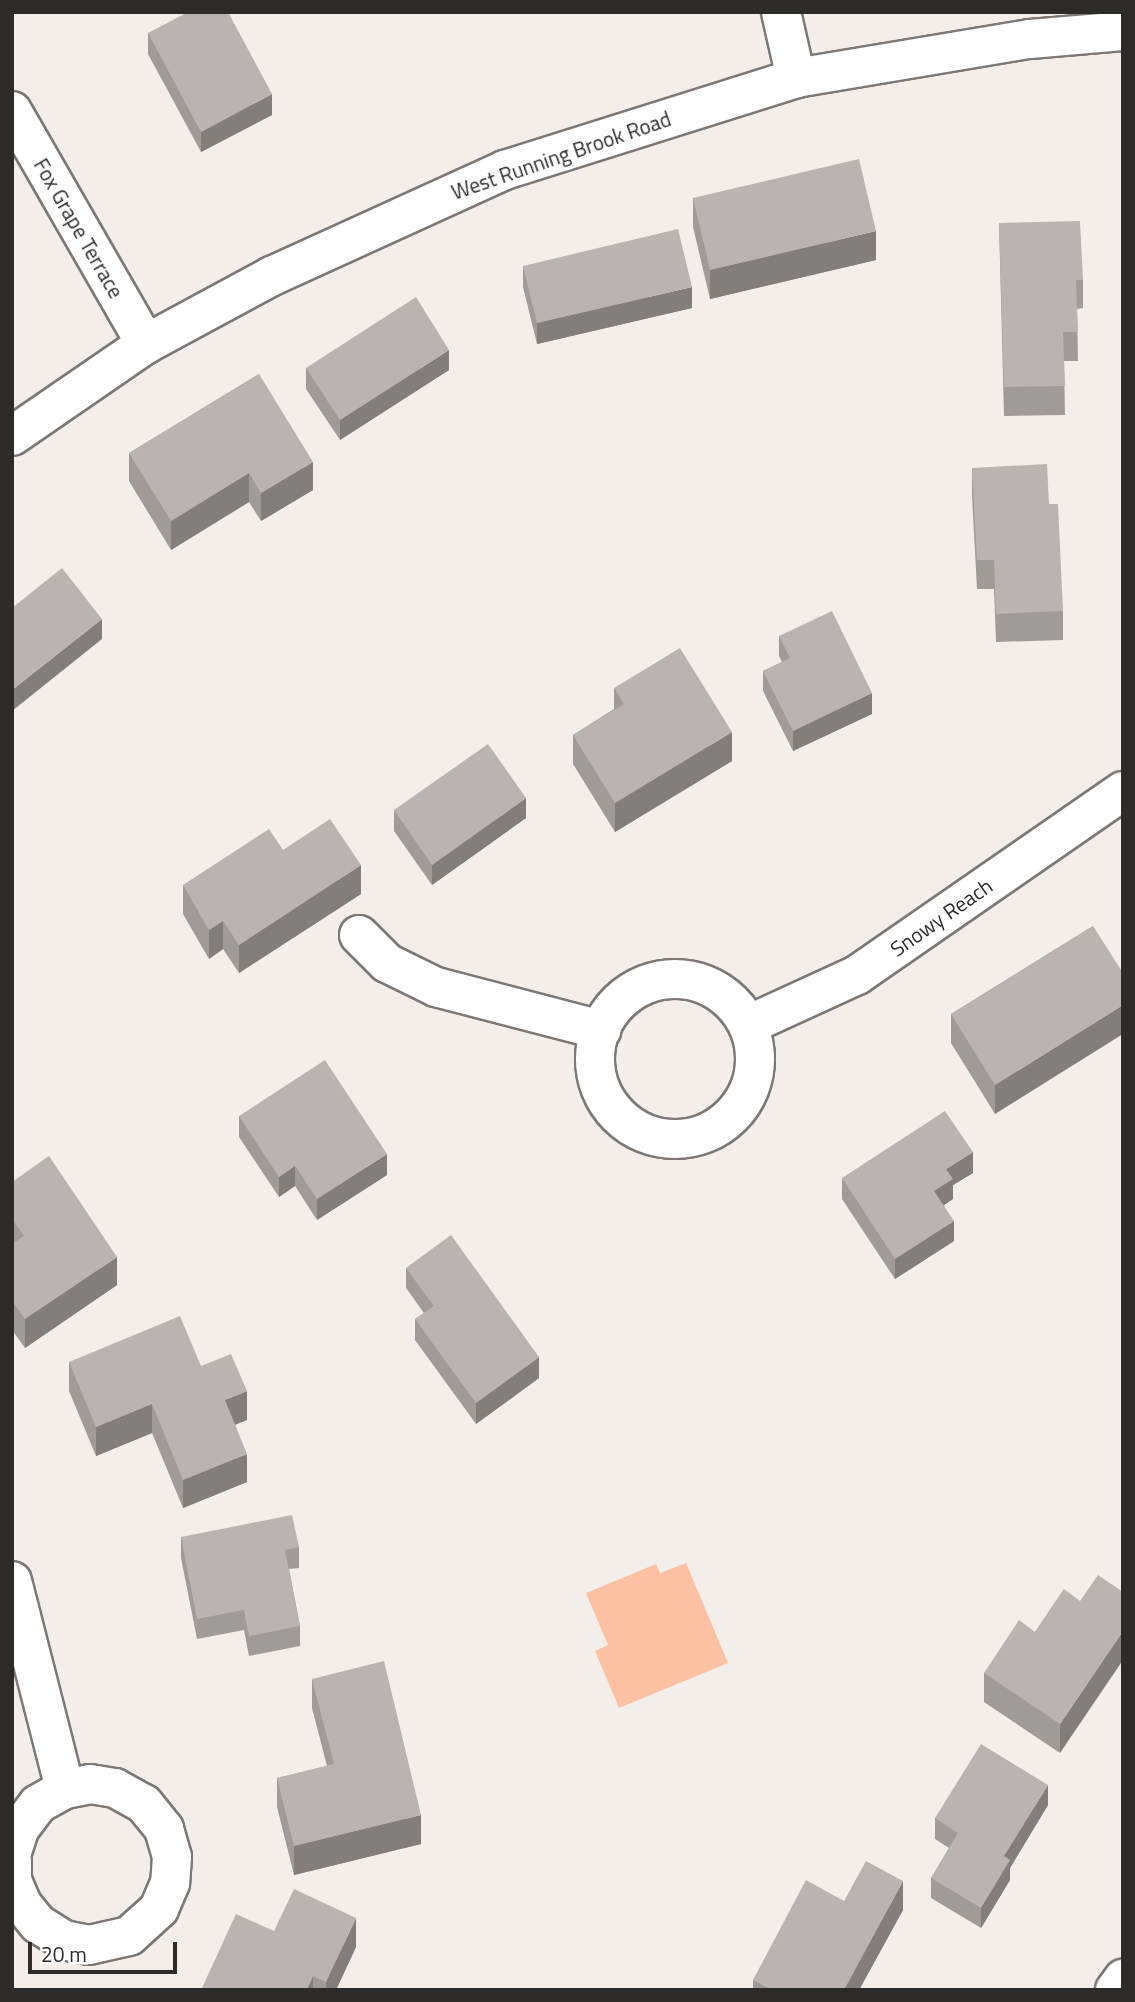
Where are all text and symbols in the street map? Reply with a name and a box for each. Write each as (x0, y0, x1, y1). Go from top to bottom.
street label: West Running Brook Road (448, 106, 674, 204)
street label: Fox Grape Terrace (29, 154, 129, 302)
street label: Snowy Reach (885, 873, 997, 961)
scale bar (32, 1928, 180, 1972)
text: 20 m (41, 1938, 87, 1970)

